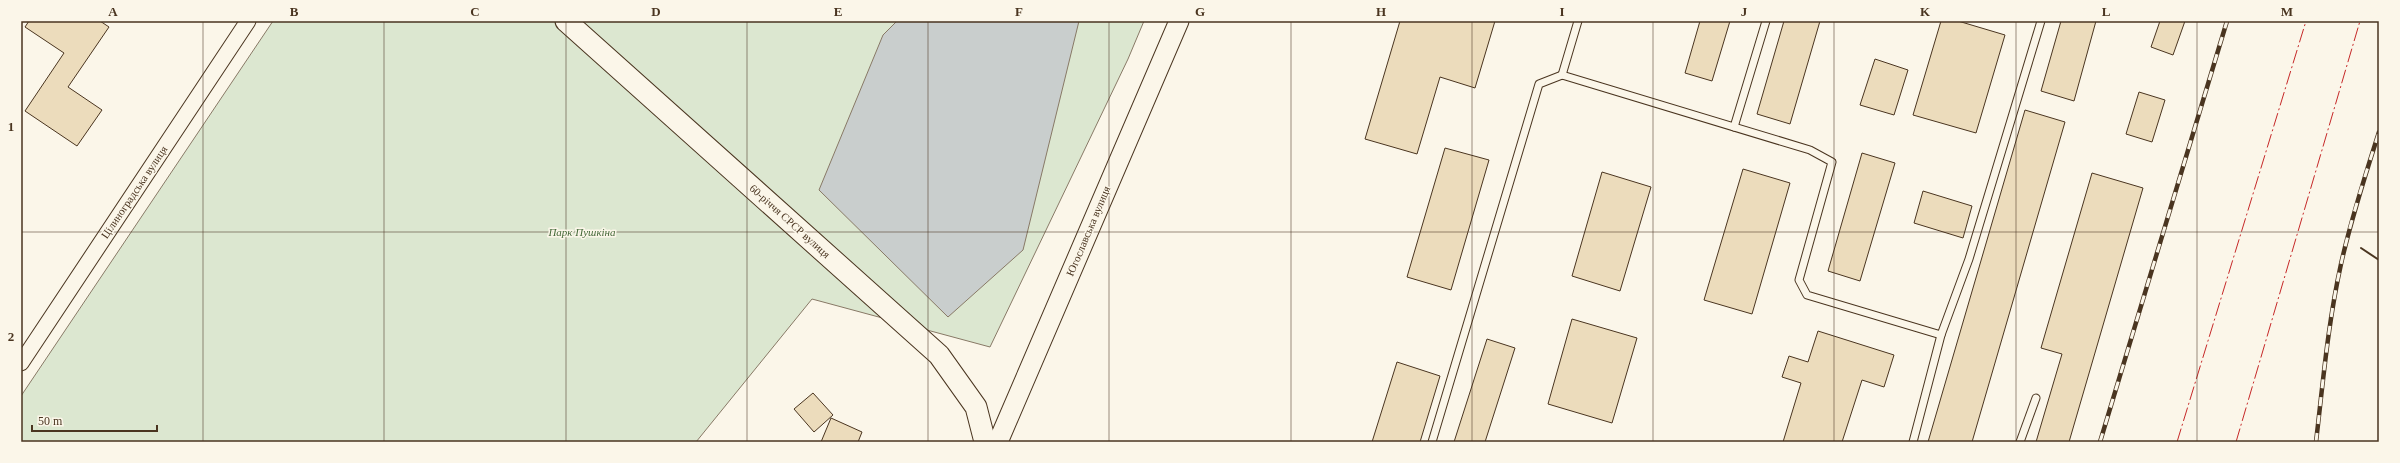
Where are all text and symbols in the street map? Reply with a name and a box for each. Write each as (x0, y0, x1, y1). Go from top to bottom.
text: A (108, 4, 118, 19)
text: B (290, 4, 299, 19)
text: C (470, 4, 480, 19)
text: D (651, 4, 661, 19)
text: E (834, 4, 842, 19)
text: F (1015, 4, 1023, 19)
text: G (1195, 4, 1205, 19)
text: H (1376, 4, 1386, 19)
text: I (1559, 4, 1565, 19)
text: J (1741, 4, 1748, 19)
text: K (1920, 4, 1931, 19)
text: L (2102, 4, 2111, 19)
text: M (2281, 4, 2293, 19)
text: 1 (8, 119, 14, 134)
street label: Цілиноградська вулиця (99, 143, 169, 241)
street label: 60-річчя СРСР вулиця (747, 182, 833, 260)
street label: Югославська вулиця (1064, 184, 1112, 278)
park label: Парк Пушкіна (547, 226, 616, 238)
text: 2 (8, 329, 14, 344)
scale bar (32, 407, 157, 433)
text: 50 m (38, 414, 63, 428)

